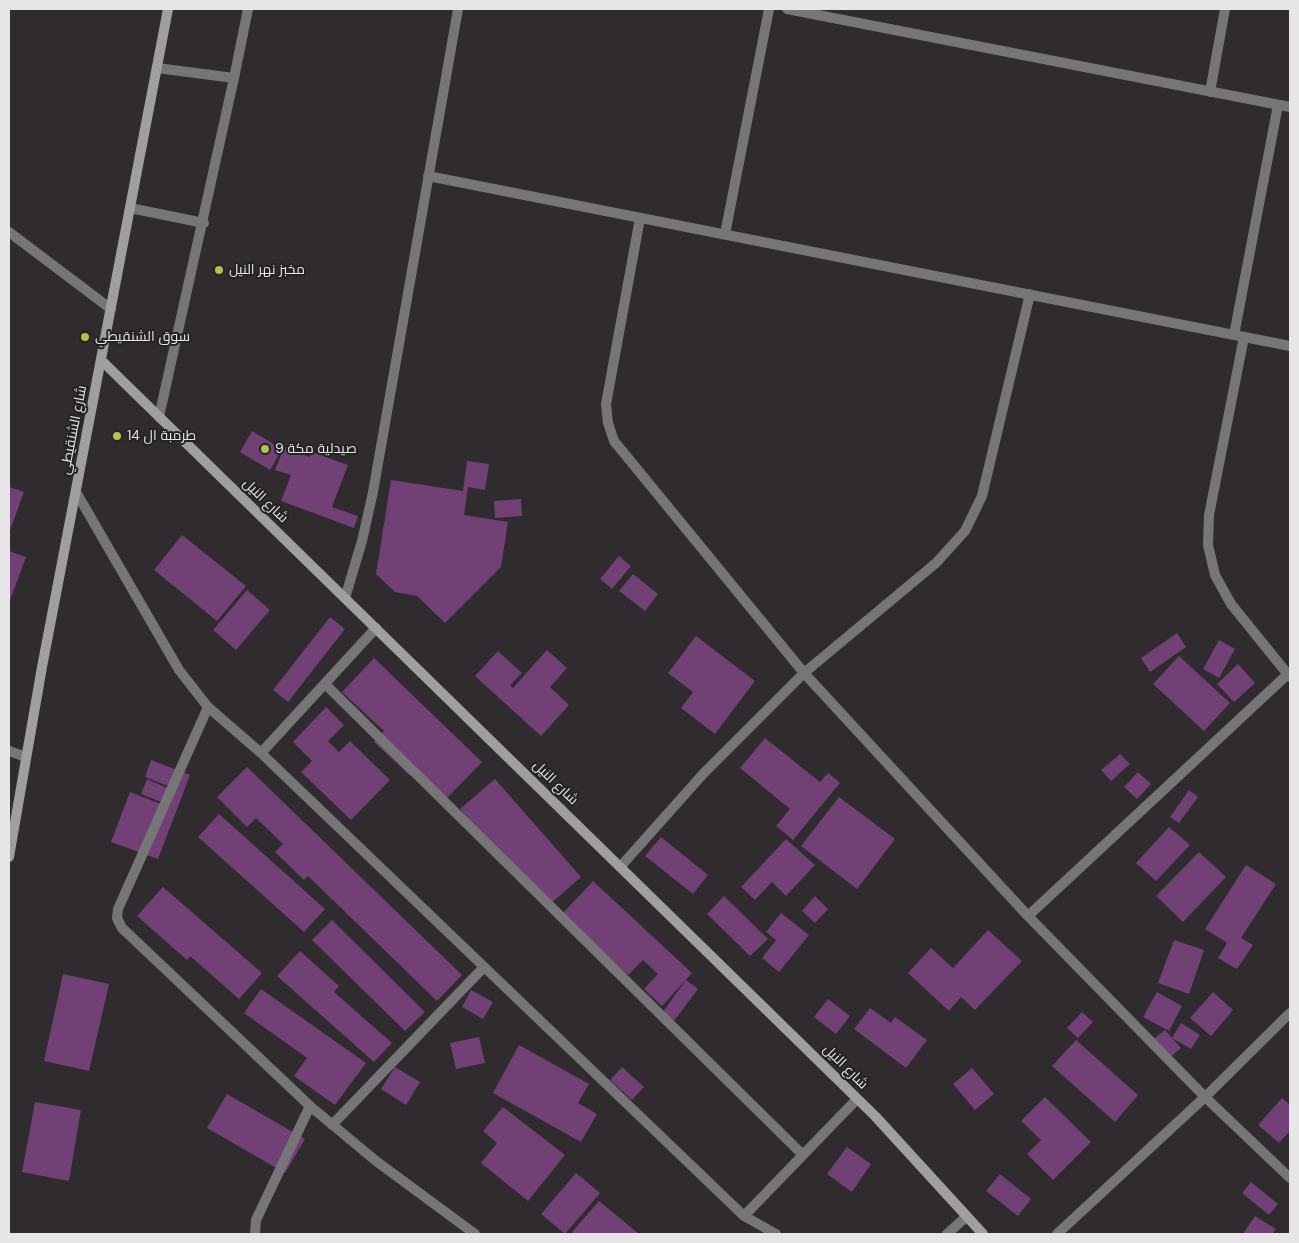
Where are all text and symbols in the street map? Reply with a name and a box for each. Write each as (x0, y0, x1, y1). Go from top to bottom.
place label: مخبز نهر النيل (229, 262, 305, 278)
marker: مخبز نهر النيل (213, 264, 225, 276)
place label: سوق الشنقيطي (95, 329, 190, 345)
marker: سوق الشنقيطي (79, 331, 91, 343)
street label: شارع الشنقيطي (57, 384, 91, 476)
place label: طرمبة ال 14 (127, 428, 196, 444)
marker: طرمبة ال 14 (111, 430, 123, 442)
place label: صيدلية مكة 9 (275, 441, 357, 457)
marker: صيدلية مكة 9 (259, 443, 271, 455)
street label: شارع النيل (239, 475, 291, 527)
street label: شارع النيل (529, 757, 581, 809)
street label: شارع النيل (819, 1041, 871, 1093)

